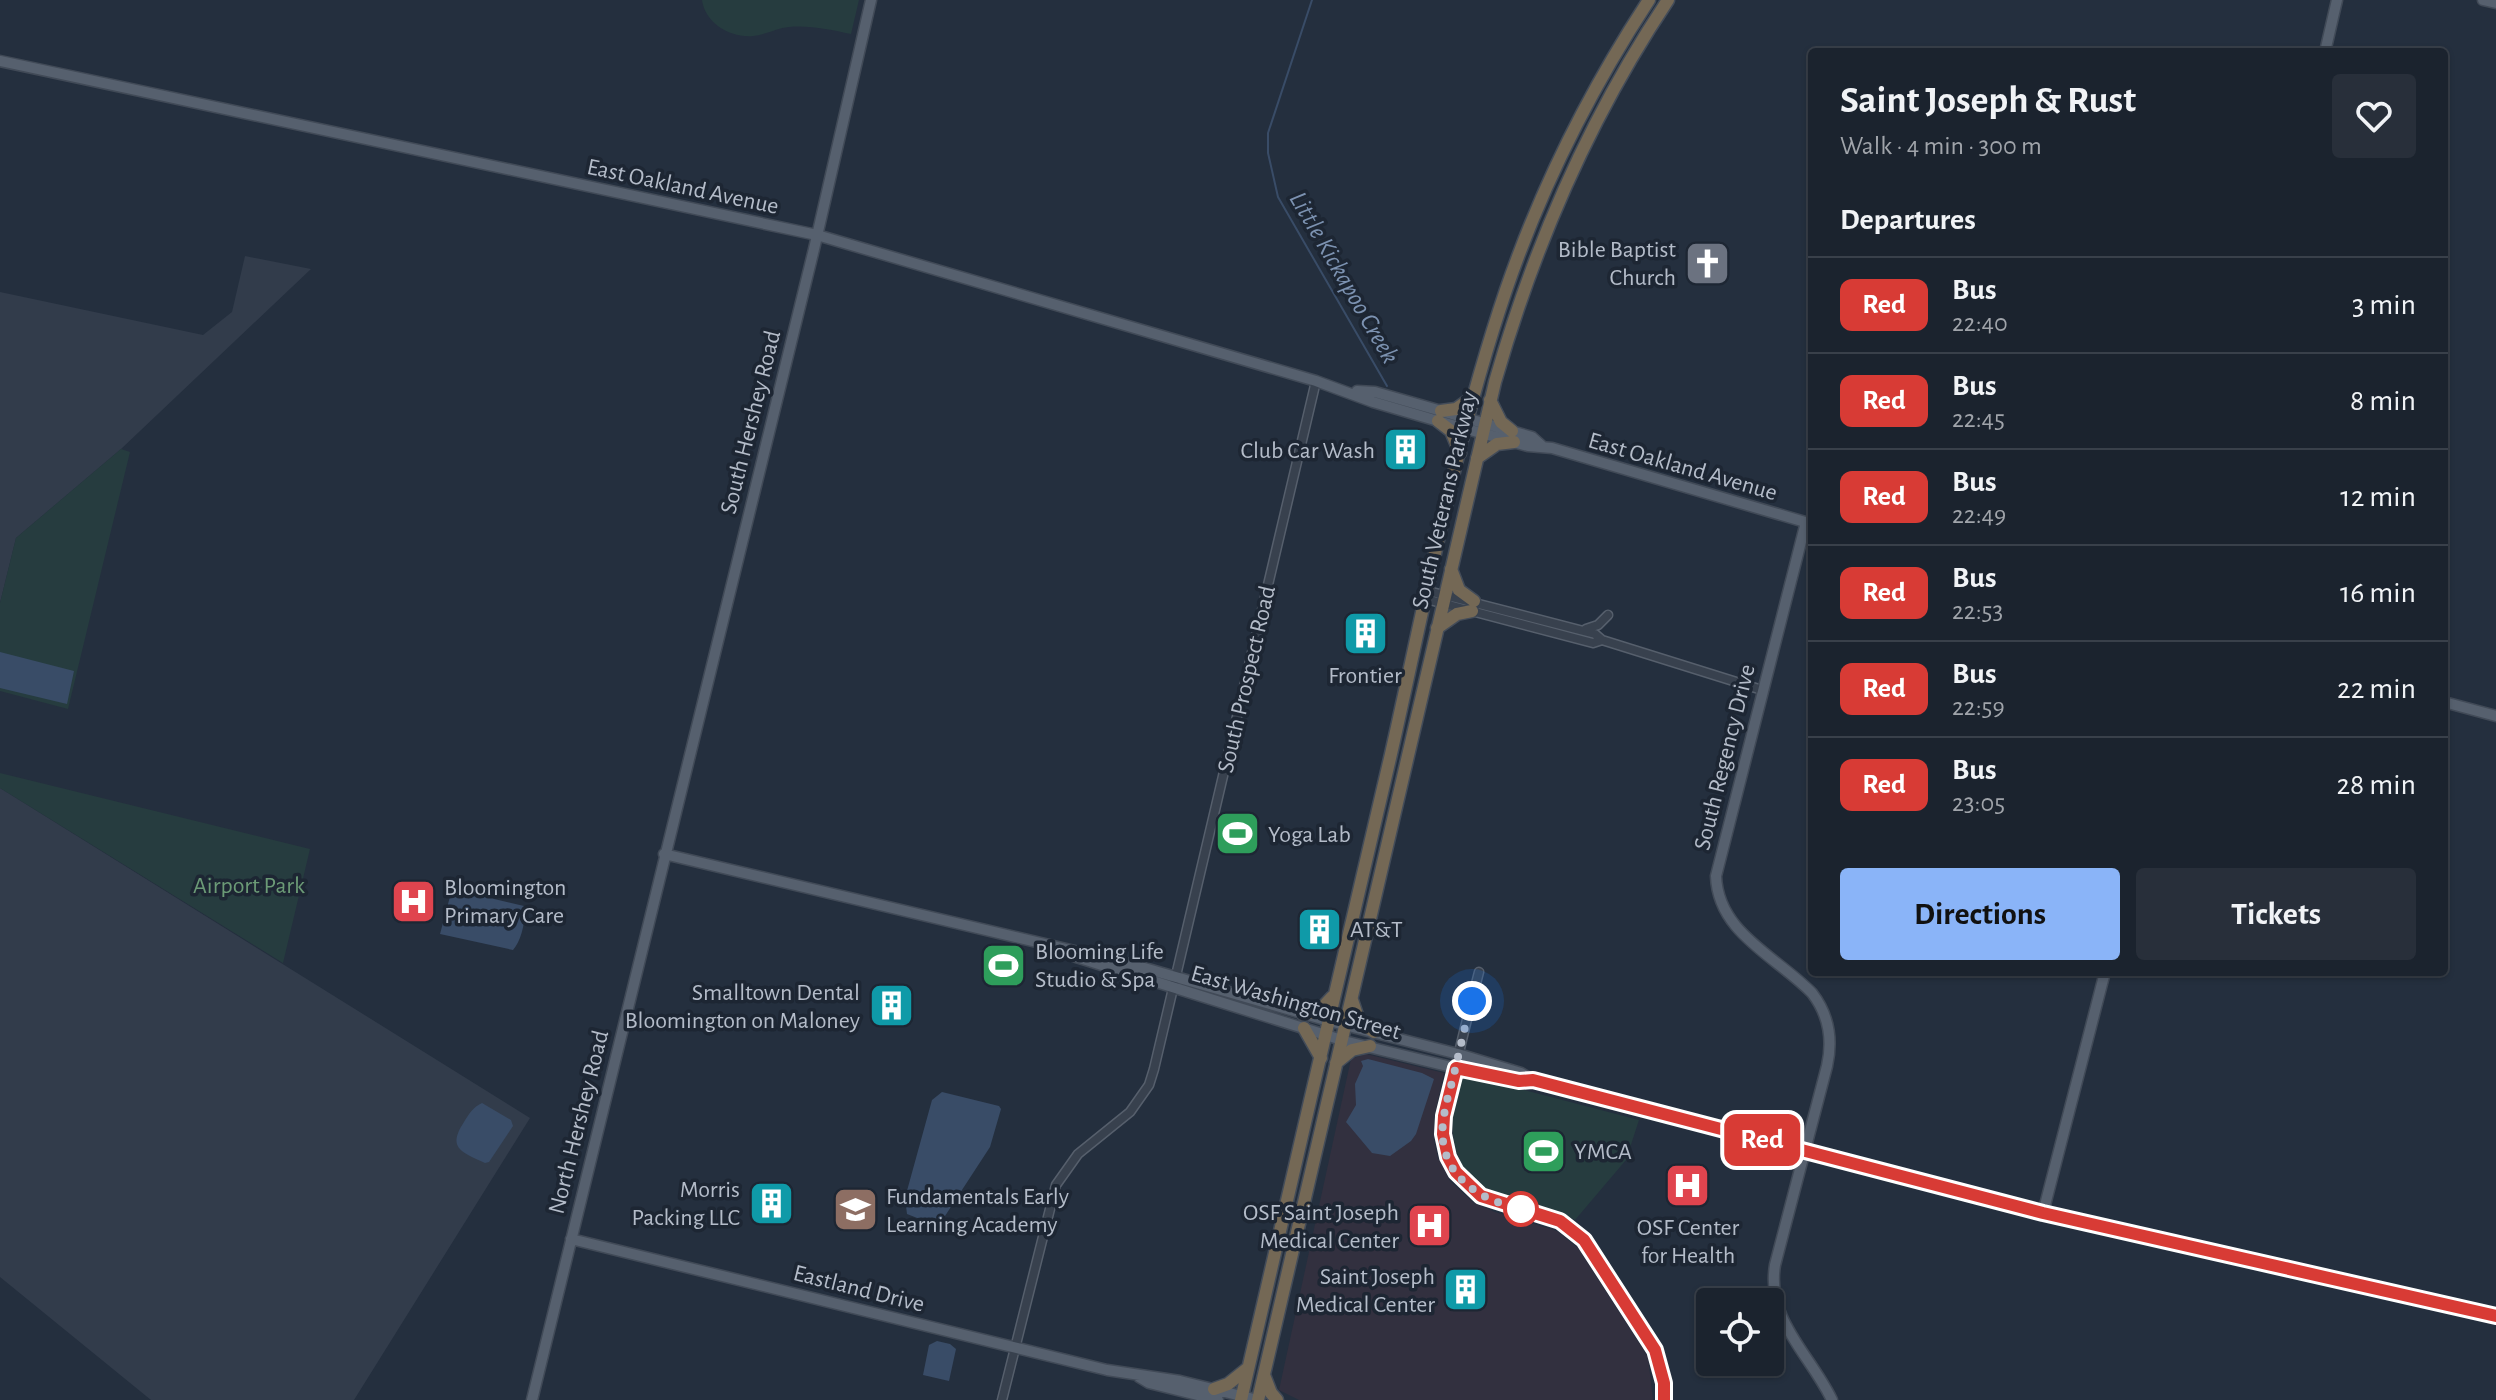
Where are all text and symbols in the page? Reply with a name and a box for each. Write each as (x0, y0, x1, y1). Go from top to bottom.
button: heart (2332, 74, 2416, 158)
text: Saint Joseph & Rust (1840, 82, 2136, 120)
text: Walk · 4 min · 300 m (1840, 133, 2042, 159)
street label: East Oakland Avenue (585, 155, 781, 219)
water label: Little Kickapoo Creek (1284, 187, 1404, 368)
text: Departures (1840, 205, 1976, 235)
place label: Bible Baptist Church (1558, 238, 1676, 290)
church icon: Bible Baptist Church (1683, 239, 1731, 287)
text: Bus (1952, 275, 1997, 305)
text: 3 min (2352, 290, 2416, 320)
text: Red (1862, 291, 1906, 319)
text: 22:40 (1952, 310, 2008, 336)
street label: South Hershey Road (717, 328, 785, 516)
text: Bus (1952, 371, 1997, 401)
text: 8 min (2350, 386, 2416, 416)
text: Red (1862, 387, 1906, 415)
street label: South Veterans Parkway (1408, 389, 1482, 611)
text: 22:45 (1952, 406, 2005, 432)
building icon: Club Car Wash (1382, 426, 1430, 474)
street label: East Oakland Avenue (1585, 428, 1780, 505)
place label: Club Car Wash (1240, 439, 1375, 463)
text: Bus (1952, 467, 1997, 497)
text: 12 min (2340, 482, 2416, 512)
text: Red (1862, 483, 1906, 511)
text: 22:49 (1952, 502, 2006, 528)
text: Bus (1952, 563, 1997, 593)
text: 16 min (2340, 578, 2416, 608)
text: Red (1862, 579, 1906, 607)
street label: South Prospect Road (1214, 583, 1280, 775)
text: 22:53 (1952, 598, 2003, 624)
building icon: Frontier (1341, 609, 1389, 657)
text: Bus (1952, 659, 1997, 689)
street label: South Regency Drive (1690, 662, 1760, 853)
place label: Frontier (1328, 664, 1402, 688)
text: 22 min (2337, 674, 2416, 704)
text: Red (1862, 675, 1906, 703)
text: 22:59 (1952, 694, 2005, 720)
text: Bus (1952, 755, 1997, 785)
text: 28 min (2336, 770, 2416, 800)
text: Red (1862, 771, 1906, 799)
text: 23:05 (1952, 790, 2005, 816)
sports icon: Yoga Lab (1213, 810, 1261, 858)
place label: Yoga Lab (1268, 823, 1351, 847)
button: Directions (1840, 868, 2120, 960)
button: Tickets (2136, 868, 2416, 960)
park label: Airport Park (193, 874, 305, 898)
place label: Bloomington Primary Care (444, 876, 566, 928)
hospital icon: Bloomington Primary Care (389, 877, 437, 925)
building icon: AT&T (1295, 905, 1343, 953)
place label: AT&T (1350, 918, 1403, 942)
place label: Blooming Life Studio & Spa (1035, 940, 1164, 992)
sports icon: Blooming Life Studio & Spa (980, 941, 1028, 989)
street label: East Washington Street (1188, 962, 1404, 1044)
place label: Smalltown Dental Bloomington on Maloney (625, 981, 860, 1033)
your location (1452, 981, 1492, 1021)
building icon: Smalltown Dental Bloomington on Maloney (867, 982, 915, 1030)
street label: North Hershey Road (545, 1028, 613, 1217)
line badge: Red (1716, 1114, 1808, 1166)
text: Red (1740, 1126, 1784, 1154)
sports icon: YMCA (1519, 1127, 1567, 1175)
place label: YMCA (1574, 1140, 1632, 1164)
hospital icon: OSF Center for Health (1664, 1161, 1712, 1209)
place label: Morris Packing LLC (631, 1178, 740, 1230)
building icon: Morris Packing LLC (747, 1179, 795, 1227)
place label: Fundamentals Early Learning Academy (886, 1185, 1069, 1237)
school or university icon: Fundamentals Early Learning Academy (831, 1186, 879, 1234)
unlabelled marker (1504, 1192, 1538, 1226)
place label: OSF Saint Joseph Medical Center (1243, 1201, 1399, 1253)
hospital icon: OSF Saint Joseph Medical Center (1406, 1202, 1454, 1250)
place label: OSF Center for Health (1637, 1216, 1740, 1268)
street label: Eastland Drive (791, 1261, 927, 1317)
place label: Saint Joseph Medical Center (1296, 1265, 1435, 1317)
building icon: Saint Joseph Medical Center (1442, 1266, 1490, 1314)
map controls (1696, 1288, 1784, 1376)
button: locate (1696, 1288, 1784, 1376)

